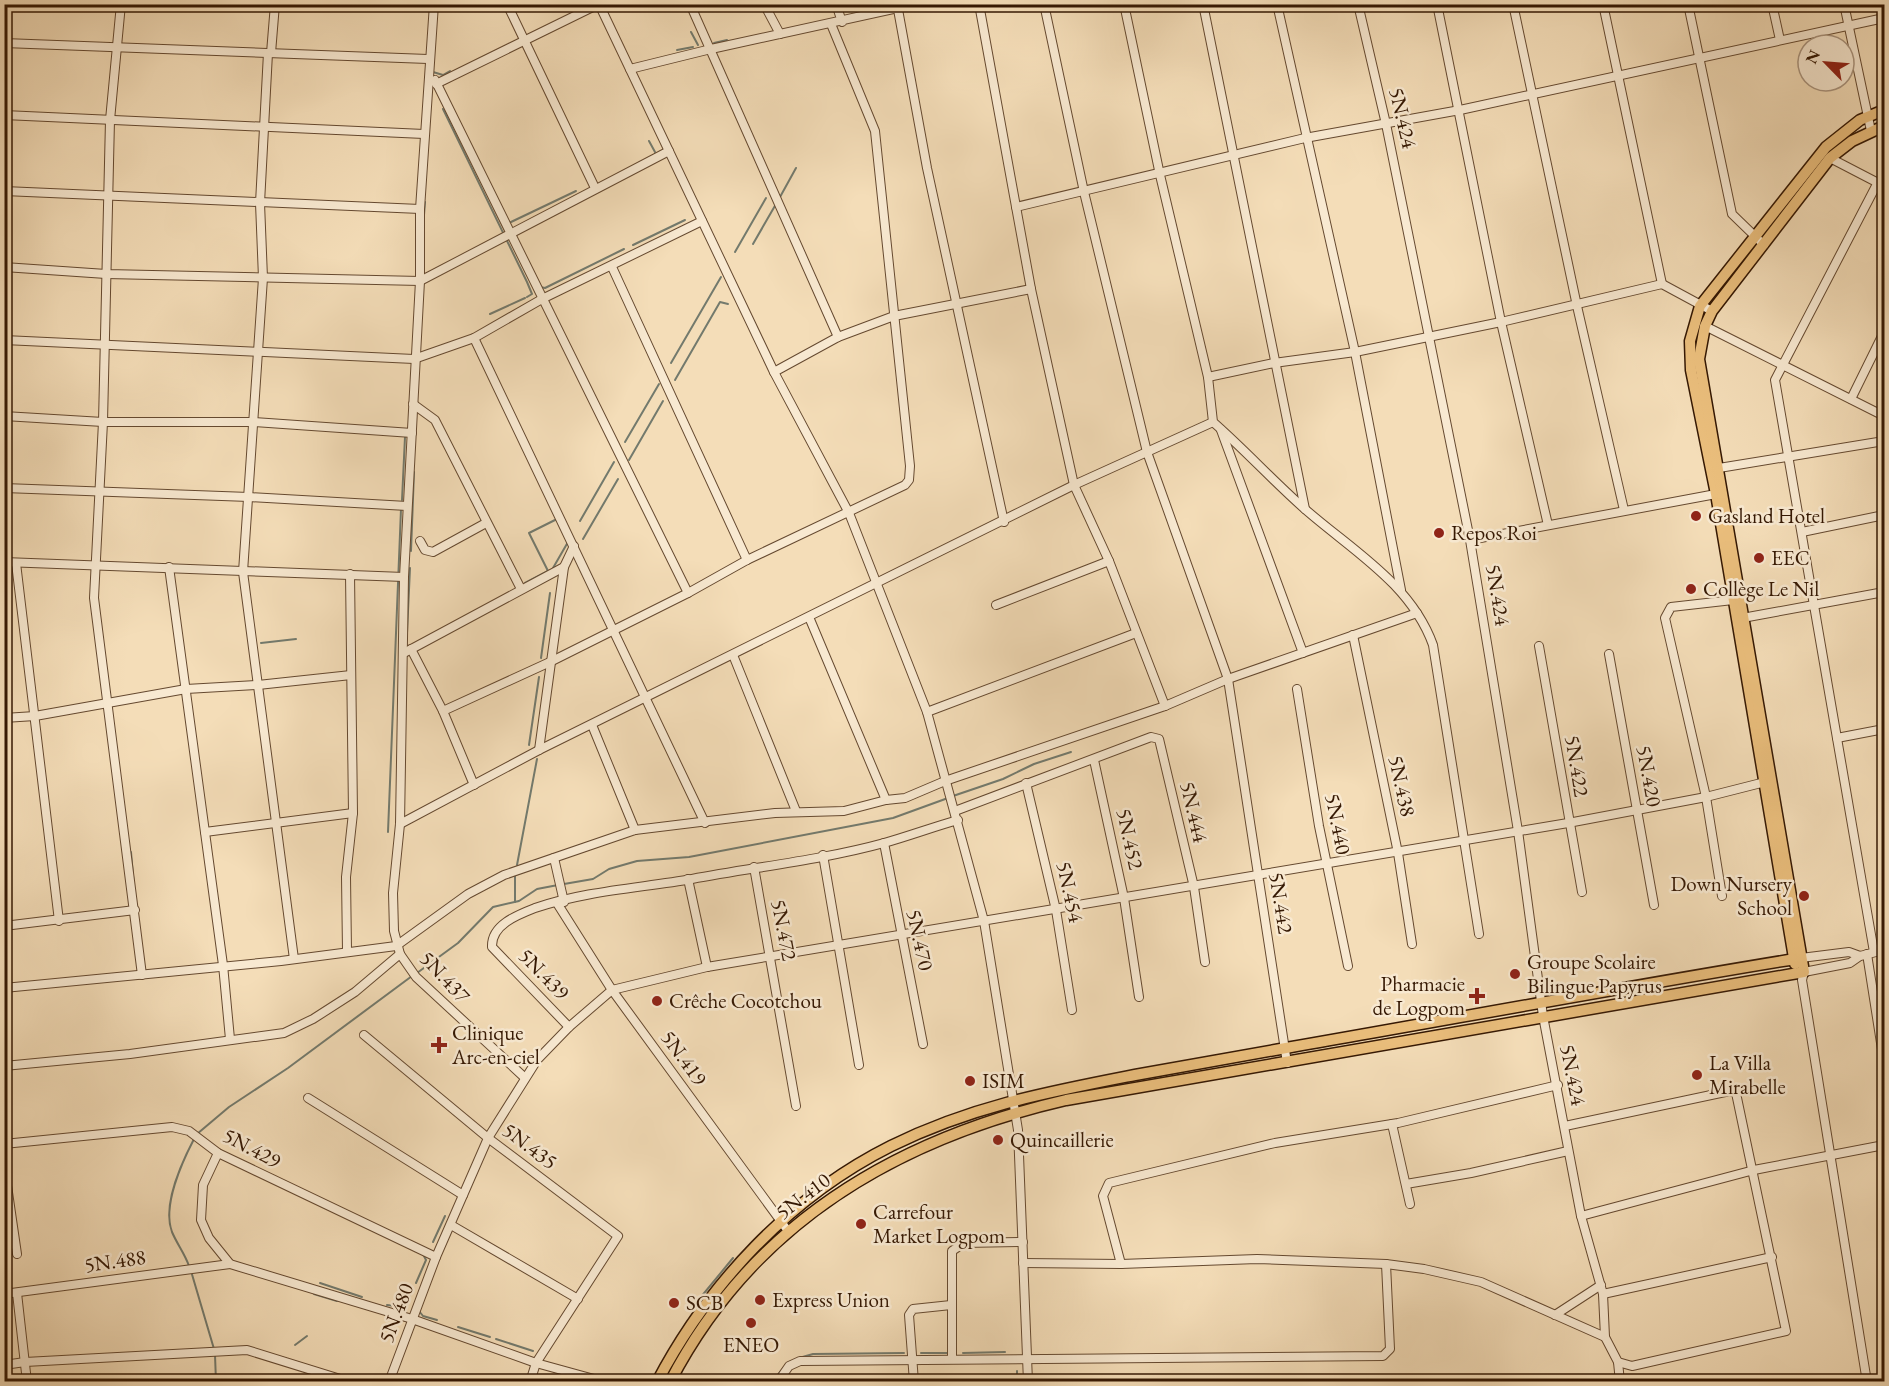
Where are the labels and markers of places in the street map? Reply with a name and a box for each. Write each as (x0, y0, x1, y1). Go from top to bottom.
place label: Gasland Hotel (1708, 502, 1825, 529)
marker: Gasland Hotel (1689, 509, 1703, 523)
place label: Repos Roi (1451, 519, 1537, 546)
marker: Repos Roi (1432, 526, 1446, 540)
place label: EEC (1771, 544, 1810, 571)
marker: EEC (1752, 551, 1766, 565)
place label: Collège Le Nil (1703, 575, 1819, 602)
marker: Collège Le Nil (1684, 582, 1698, 596)
place label: Down Nursery School (1671, 870, 1793, 921)
marker: Down Nursery School (1797, 889, 1811, 903)
place label: Groupe Scolaire Bilingue Papyrus (1527, 948, 1662, 999)
marker: Groupe Scolaire Bilingue Papyrus (1508, 967, 1522, 981)
place label: Pharmacie de Logpom (1373, 970, 1465, 1021)
place label: Crêche Cocotchou (669, 987, 822, 1014)
marker: Pharmacie de Logpom (1470, 989, 1484, 1003)
marker: Crêche Cocotchou (650, 994, 664, 1008)
place label: Clinique Arc-en-ciel (451, 1019, 540, 1070)
marker: Clinique Arc-en-ciel (430, 1036, 448, 1054)
place label: La Villa Mirabelle (1709, 1049, 1786, 1100)
place label: ISIM (982, 1067, 1025, 1094)
marker: La Villa Mirabelle (1690, 1068, 1704, 1082)
marker: ISIM (963, 1074, 977, 1088)
place label: Quincaillerie (1010, 1126, 1114, 1154)
marker: Quincaillerie (991, 1133, 1005, 1147)
place label: Carrefour Market Logpom (873, 1198, 1005, 1249)
marker: Carrefour Market Logpom (854, 1217, 868, 1231)
place label: Express Union (772, 1286, 890, 1313)
place label: SCB (686, 1289, 723, 1316)
marker: Express Union (753, 1293, 767, 1307)
marker: SCB (667, 1296, 681, 1310)
marker: ENEO (744, 1316, 758, 1330)
place label: ENEO (723, 1331, 779, 1358)

